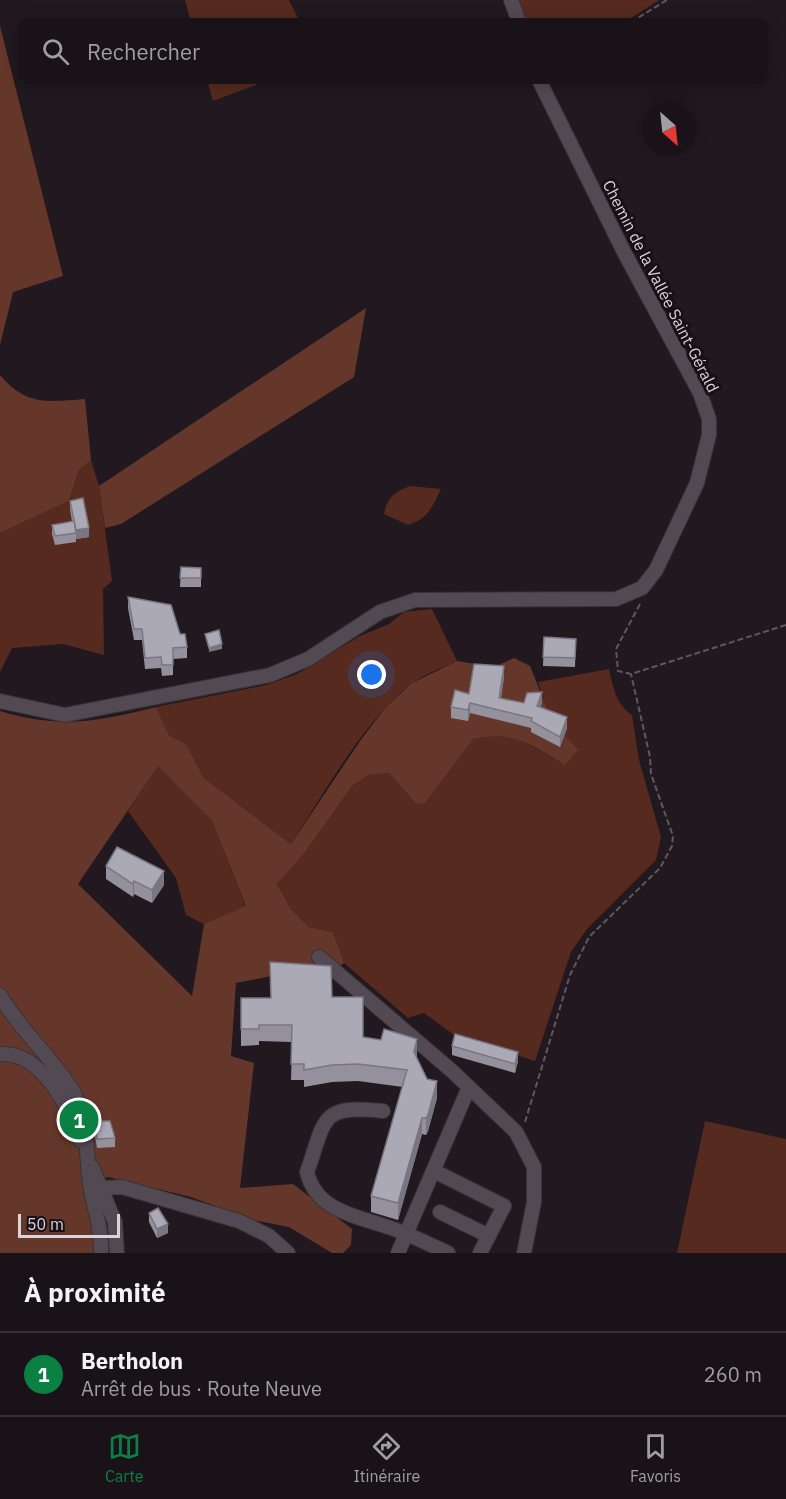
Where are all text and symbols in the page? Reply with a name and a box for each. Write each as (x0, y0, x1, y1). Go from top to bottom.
search box (18, 18, 768, 84)
icon: search (39, 35, 72, 68)
text: Rechercher (87, 37, 200, 66)
north arrow (642, 102, 696, 156)
street label: Chemin de la Vallée Saint-Gérald (599, 176, 723, 396)
your location (357, 660, 386, 689)
pin: 1 (60, 1098, 98, 1142)
scale bar (18, 1211, 120, 1238)
text: 50 m (27, 1214, 64, 1234)
text: À proximité (24, 1275, 166, 1309)
text: Bertholon (81, 1346, 183, 1375)
text: 1 (38, 1361, 50, 1388)
text: 260 m (704, 1361, 762, 1388)
text: Arrêt de bus · Route Neuve (81, 1375, 322, 1402)
tab: Carte (105, 1430, 144, 1486)
tab: Itinéraire (353, 1430, 420, 1486)
tab: Favoris (630, 1430, 681, 1486)

